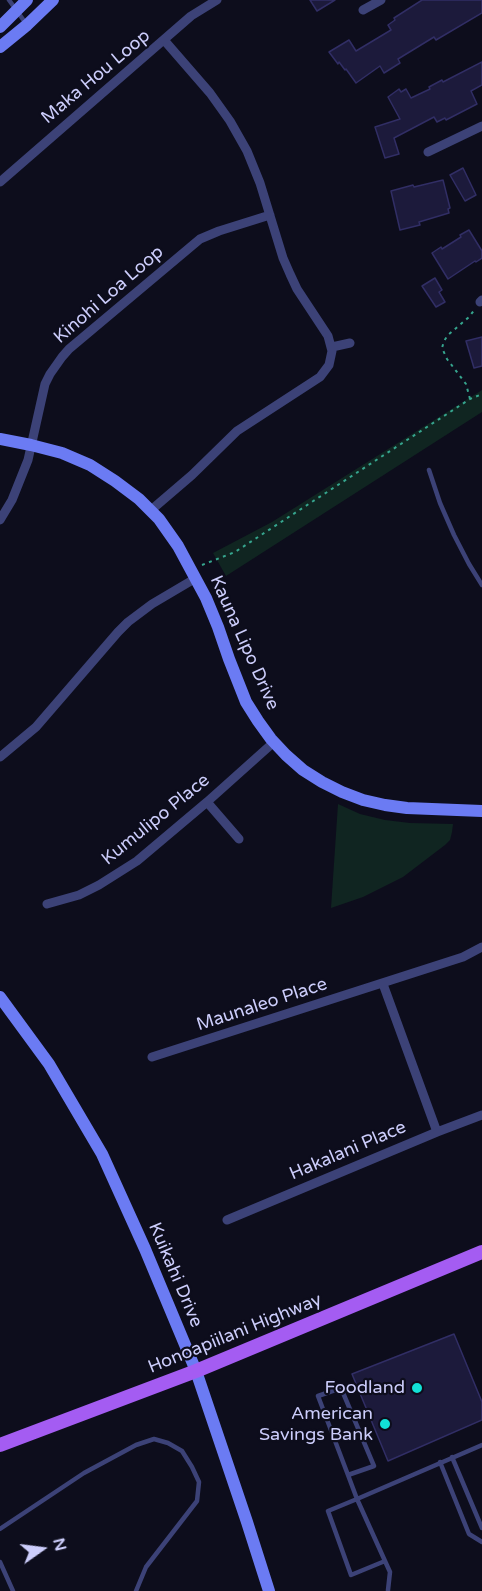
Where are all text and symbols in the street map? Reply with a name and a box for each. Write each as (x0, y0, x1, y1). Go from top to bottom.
street label: Maka Hou Loop (37, 25, 155, 129)
street label: Kinohi Loa Loop (50, 241, 168, 349)
street label: Kauna Lipo Drive (205, 572, 283, 714)
street label: Kumulipo Place (98, 770, 214, 870)
street label: Maunaleo Place (194, 974, 330, 1036)
street label: Hakalani Place (286, 1117, 410, 1185)
street label: Kuikahi Drive (143, 1219, 207, 1331)
street label: Honoapiilani Highway (145, 1289, 325, 1379)
place label: Foodland (325, 1377, 405, 1399)
marker: Foodland (410, 1381, 424, 1395)
place label: American Savings Bank (259, 1403, 373, 1446)
marker: American Savings Bank (378, 1417, 392, 1431)
north arrow (12, 1519, 72, 1579)
text: N (48, 1536, 71, 1553)

